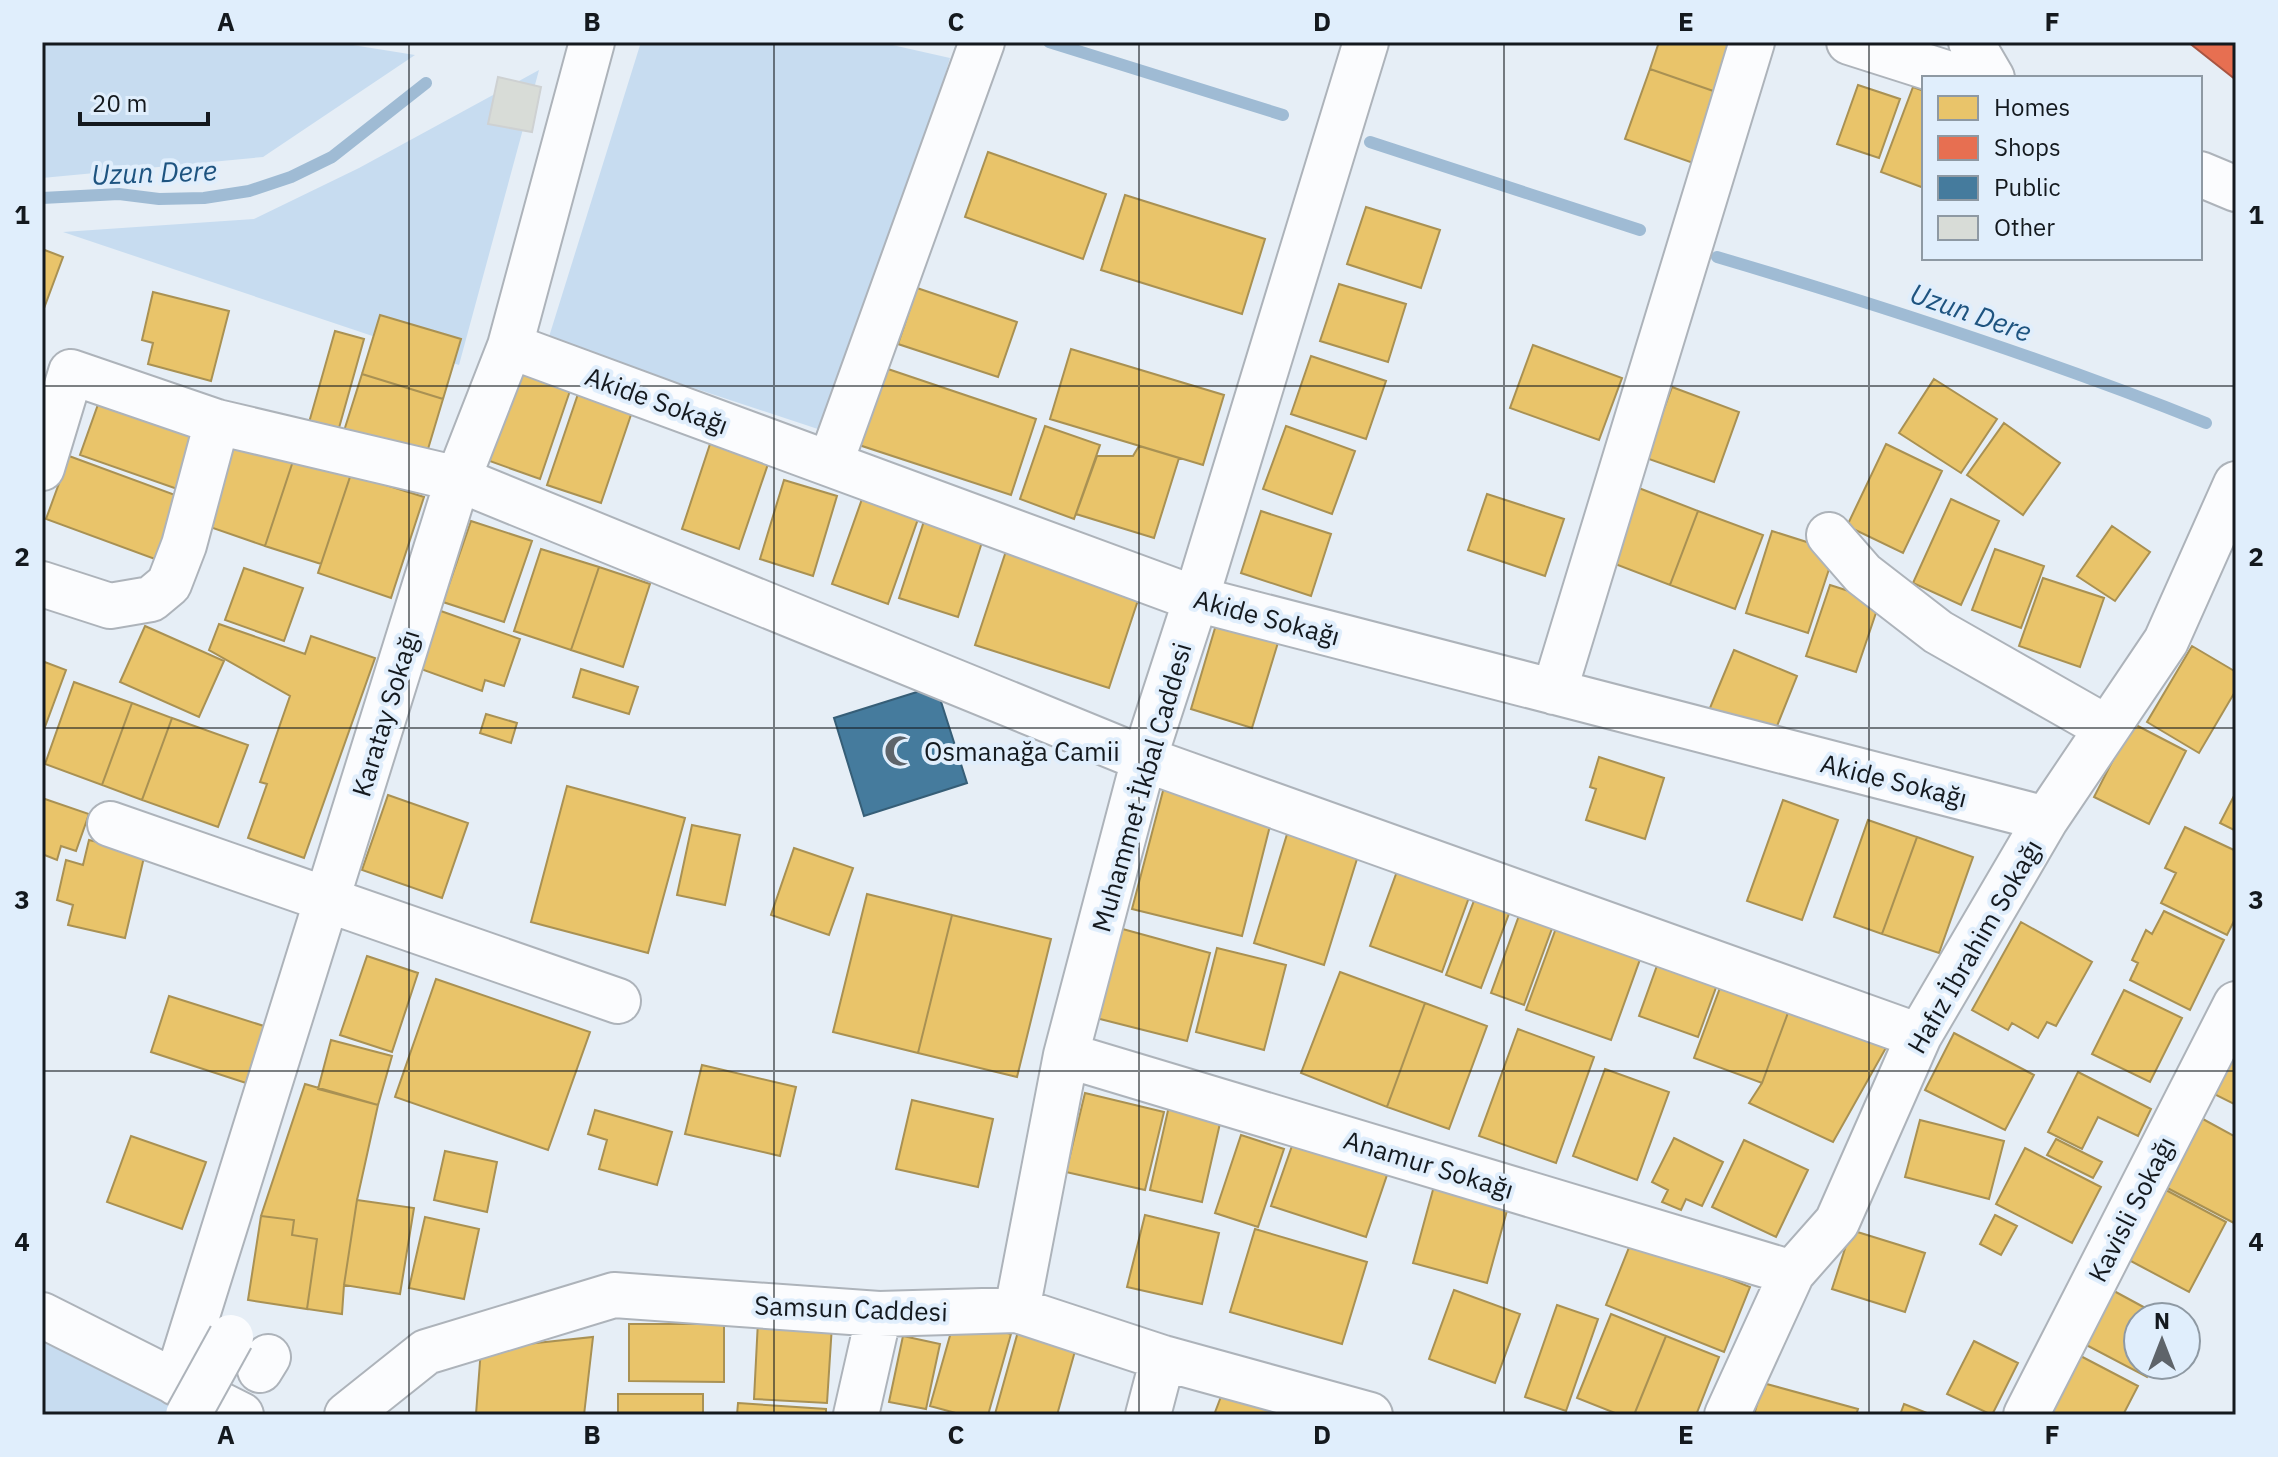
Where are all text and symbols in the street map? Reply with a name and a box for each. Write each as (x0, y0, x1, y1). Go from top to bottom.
text: A (217, 4, 235, 38)
text: B (583, 4, 601, 38)
text: C (948, 4, 965, 38)
text: D (1313, 4, 1331, 38)
text: E (1678, 4, 1694, 38)
text: F (2044, 4, 2060, 38)
scale bar (80, 76, 208, 126)
legend (1922, 76, 2202, 260)
text: 20 m (92, 87, 147, 119)
text: Homes (1994, 91, 2070, 123)
text: Shops (1994, 131, 2061, 163)
water label: Uzun Dere (90, 151, 218, 193)
text: Public (1994, 171, 2061, 203)
text: 1 (14, 197, 30, 231)
text: 1 (2248, 197, 2264, 231)
text: Other (1994, 211, 2055, 243)
water label: Uzun Dere (1905, 274, 2037, 350)
street label: Akide Sokağı (581, 358, 733, 442)
text: 2 (14, 539, 30, 573)
text: 2 (2248, 539, 2264, 573)
street label: Akide Sokağı (1190, 581, 1344, 653)
street label: Karatay Sokağı (343, 625, 427, 801)
street label: Muhammet İkbal Caddesi (1083, 638, 1199, 936)
mosque icon: Osmanağa Camii (883, 734, 917, 768)
place label: Osmanağa Camii (924, 734, 1120, 768)
street label: Akide Sokağı (1817, 745, 1971, 815)
street label: Hafız İbrahim Sokağı (1899, 833, 2049, 1059)
text: 3 (14, 882, 30, 916)
text: 3 (2248, 882, 2264, 916)
street label: Anamur Sokağı (1340, 1122, 1518, 1206)
street label: Kavisli Sokağı (2080, 1131, 2182, 1287)
text: 4 (14, 1224, 30, 1258)
text: 4 (2248, 1224, 2264, 1258)
street label: Samsun Caddesi (754, 1288, 948, 1328)
north arrow (2122, 1301, 2202, 1381)
text: N (2154, 1306, 2170, 1335)
text: A (217, 1417, 235, 1451)
text: B (583, 1417, 601, 1451)
text: C (948, 1417, 965, 1451)
text: D (1313, 1417, 1331, 1451)
text: E (1678, 1417, 1694, 1451)
text: F (2044, 1417, 2060, 1451)

